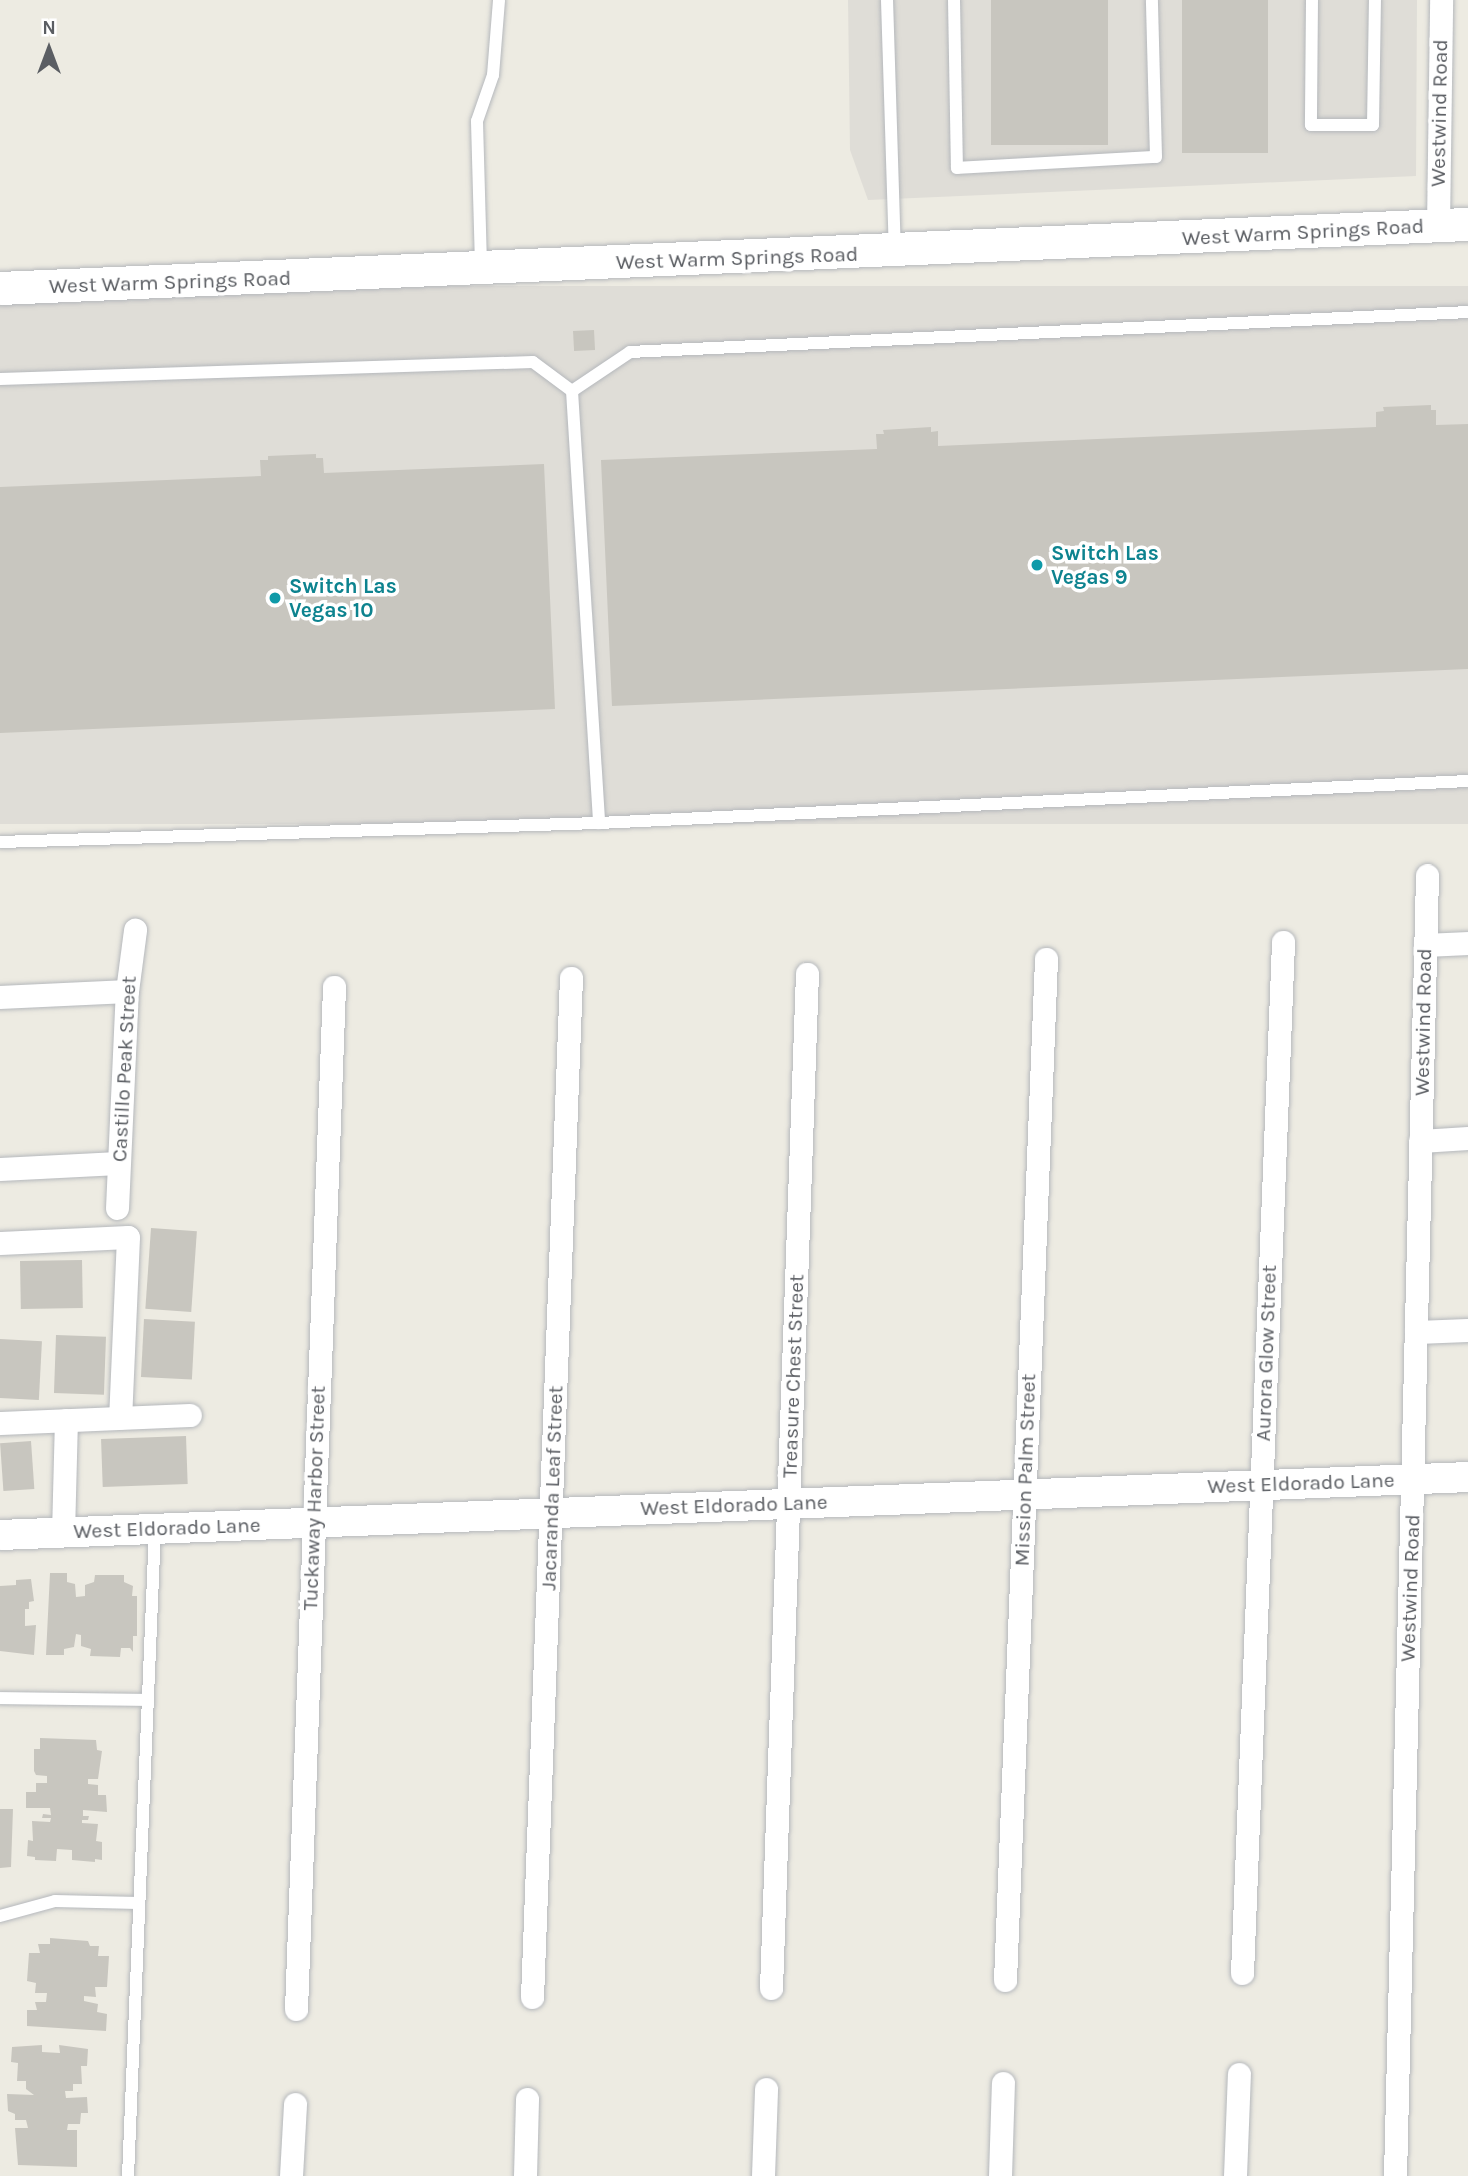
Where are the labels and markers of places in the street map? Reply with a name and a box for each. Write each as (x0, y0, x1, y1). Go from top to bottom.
place label: Switch Las Vegas 9 (1051, 540, 1159, 590)
marker: Switch Las Vegas 9 (1029, 557, 1045, 573)
place label: Switch Las Vegas 10 (289, 573, 397, 623)
marker: Switch Las Vegas 10 (267, 590, 283, 606)

